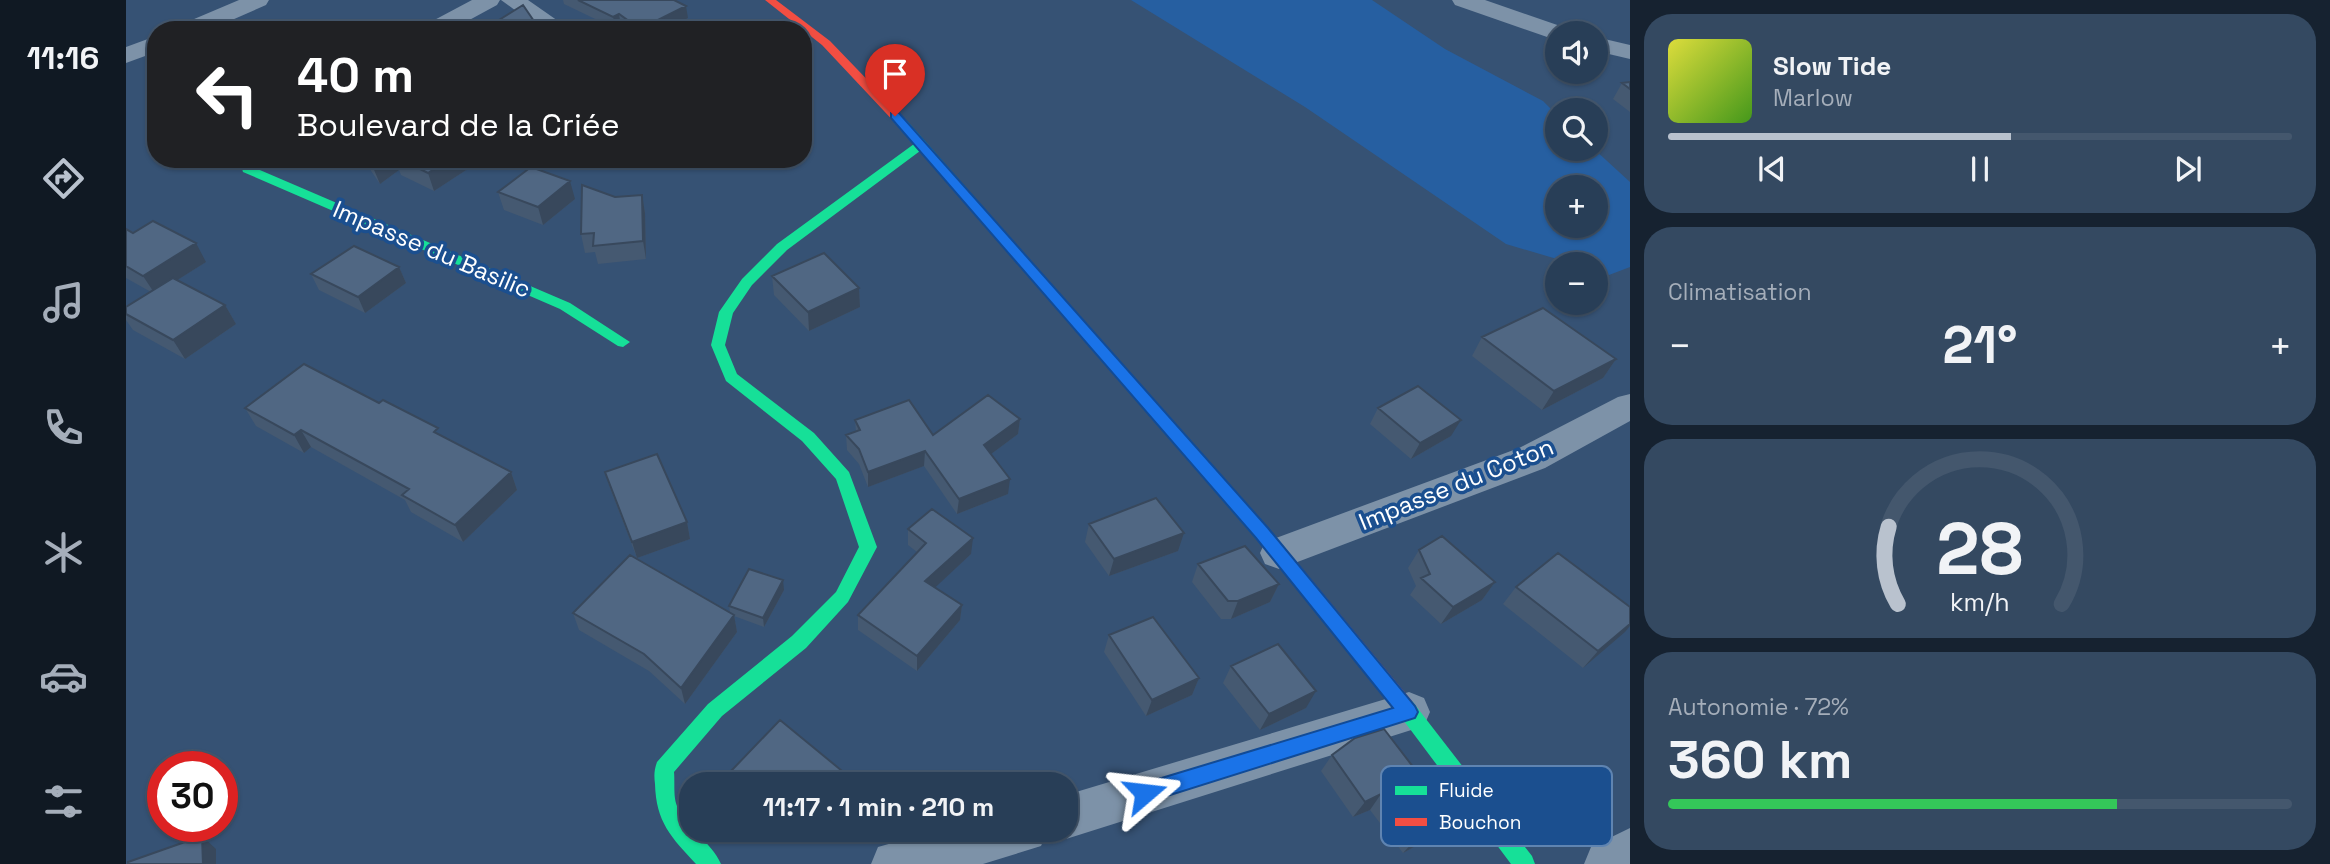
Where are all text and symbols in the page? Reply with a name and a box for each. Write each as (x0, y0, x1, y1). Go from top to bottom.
map controls (1545, 21, 1608, 315)
button: sound (1545, 21, 1608, 84)
text: 11:16 (27, 38, 99, 78)
text: 40 m (297, 44, 414, 106)
pin (865, 44, 925, 116)
icon: left (182, 49, 273, 140)
text: Slow Tide (1773, 49, 1891, 83)
icon: arrive (876, 55, 914, 93)
text: Marlow (1773, 83, 1853, 113)
button: search (1545, 98, 1608, 161)
text: Boulevard de la Criée (297, 105, 620, 145)
icon: previous (1753, 150, 1791, 188)
icon: pause (1961, 150, 1999, 188)
icon: next (2169, 150, 2207, 188)
icon: directions (39, 154, 88, 203)
button: + (1545, 175, 1608, 238)
street label: Impasse du Basilic (328, 193, 536, 305)
button: − (1545, 252, 1608, 315)
text: Climatisation (1668, 277, 1812, 307)
icon: music (39, 278, 88, 327)
text: 21° (1943, 312, 2017, 378)
text: − (1668, 322, 1692, 370)
text: + (2268, 322, 2292, 370)
icon: phone (39, 403, 88, 452)
street label: Impasse du Coton (1354, 431, 1558, 537)
text: 28 (1937, 503, 2023, 596)
icon: climate (39, 528, 88, 577)
text: km/h (1950, 586, 2010, 618)
icon: car (39, 652, 88, 701)
text: Autonomie · 72% (1668, 692, 1849, 722)
text: 360 km (1668, 727, 1852, 793)
speed limit sign: 30 (147, 751, 238, 842)
position arrow (1108, 756, 1182, 830)
legend (1381, 766, 1612, 846)
icon: filters (39, 777, 88, 826)
text: Fluide (1439, 778, 1494, 803)
text: 11:17 · 1 min · 210 m (763, 790, 994, 824)
text: Bouchon (1439, 810, 1521, 835)

